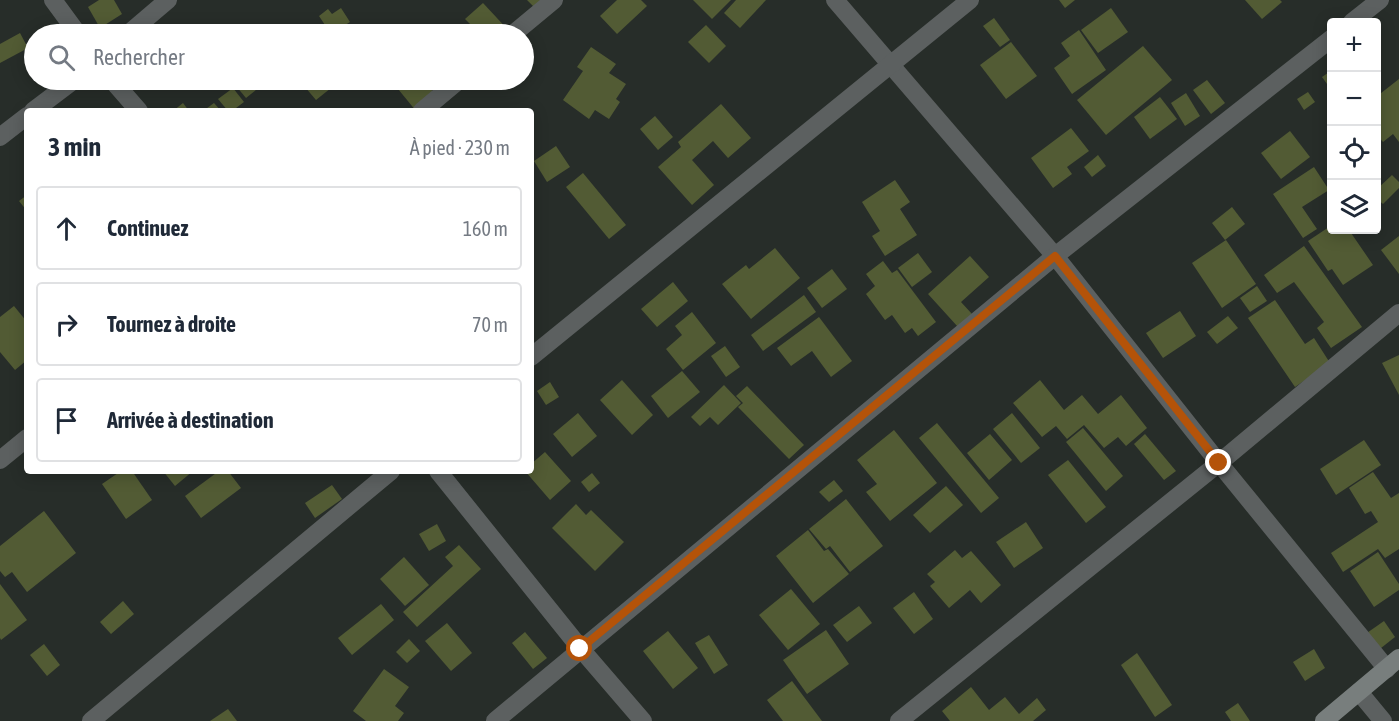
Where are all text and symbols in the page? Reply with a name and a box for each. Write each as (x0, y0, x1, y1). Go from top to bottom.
map controls (1327, 18, 1381, 234)
button: + (1327, 18, 1381, 72)
search box (24, 24, 534, 90)
icon: search (45, 41, 78, 74)
text: Rechercher (93, 44, 184, 70)
button: − (1327, 72, 1381, 126)
button: locate (1327, 126, 1381, 180)
text: 3 min (48, 132, 101, 162)
text: À pied · 230 m (410, 136, 510, 159)
button: layers (1327, 180, 1381, 234)
icon: ahead (50, 212, 83, 245)
text: Continuez (107, 215, 189, 241)
text: 160 m (463, 217, 508, 240)
icon: right (50, 308, 83, 341)
text: Tournez à droite (107, 311, 236, 337)
text: 70 m (472, 313, 508, 336)
icon: arrive (50, 404, 83, 437)
text: Arrivée à destination (107, 407, 274, 433)
route end (1205, 449, 1231, 475)
route start (566, 635, 592, 661)

